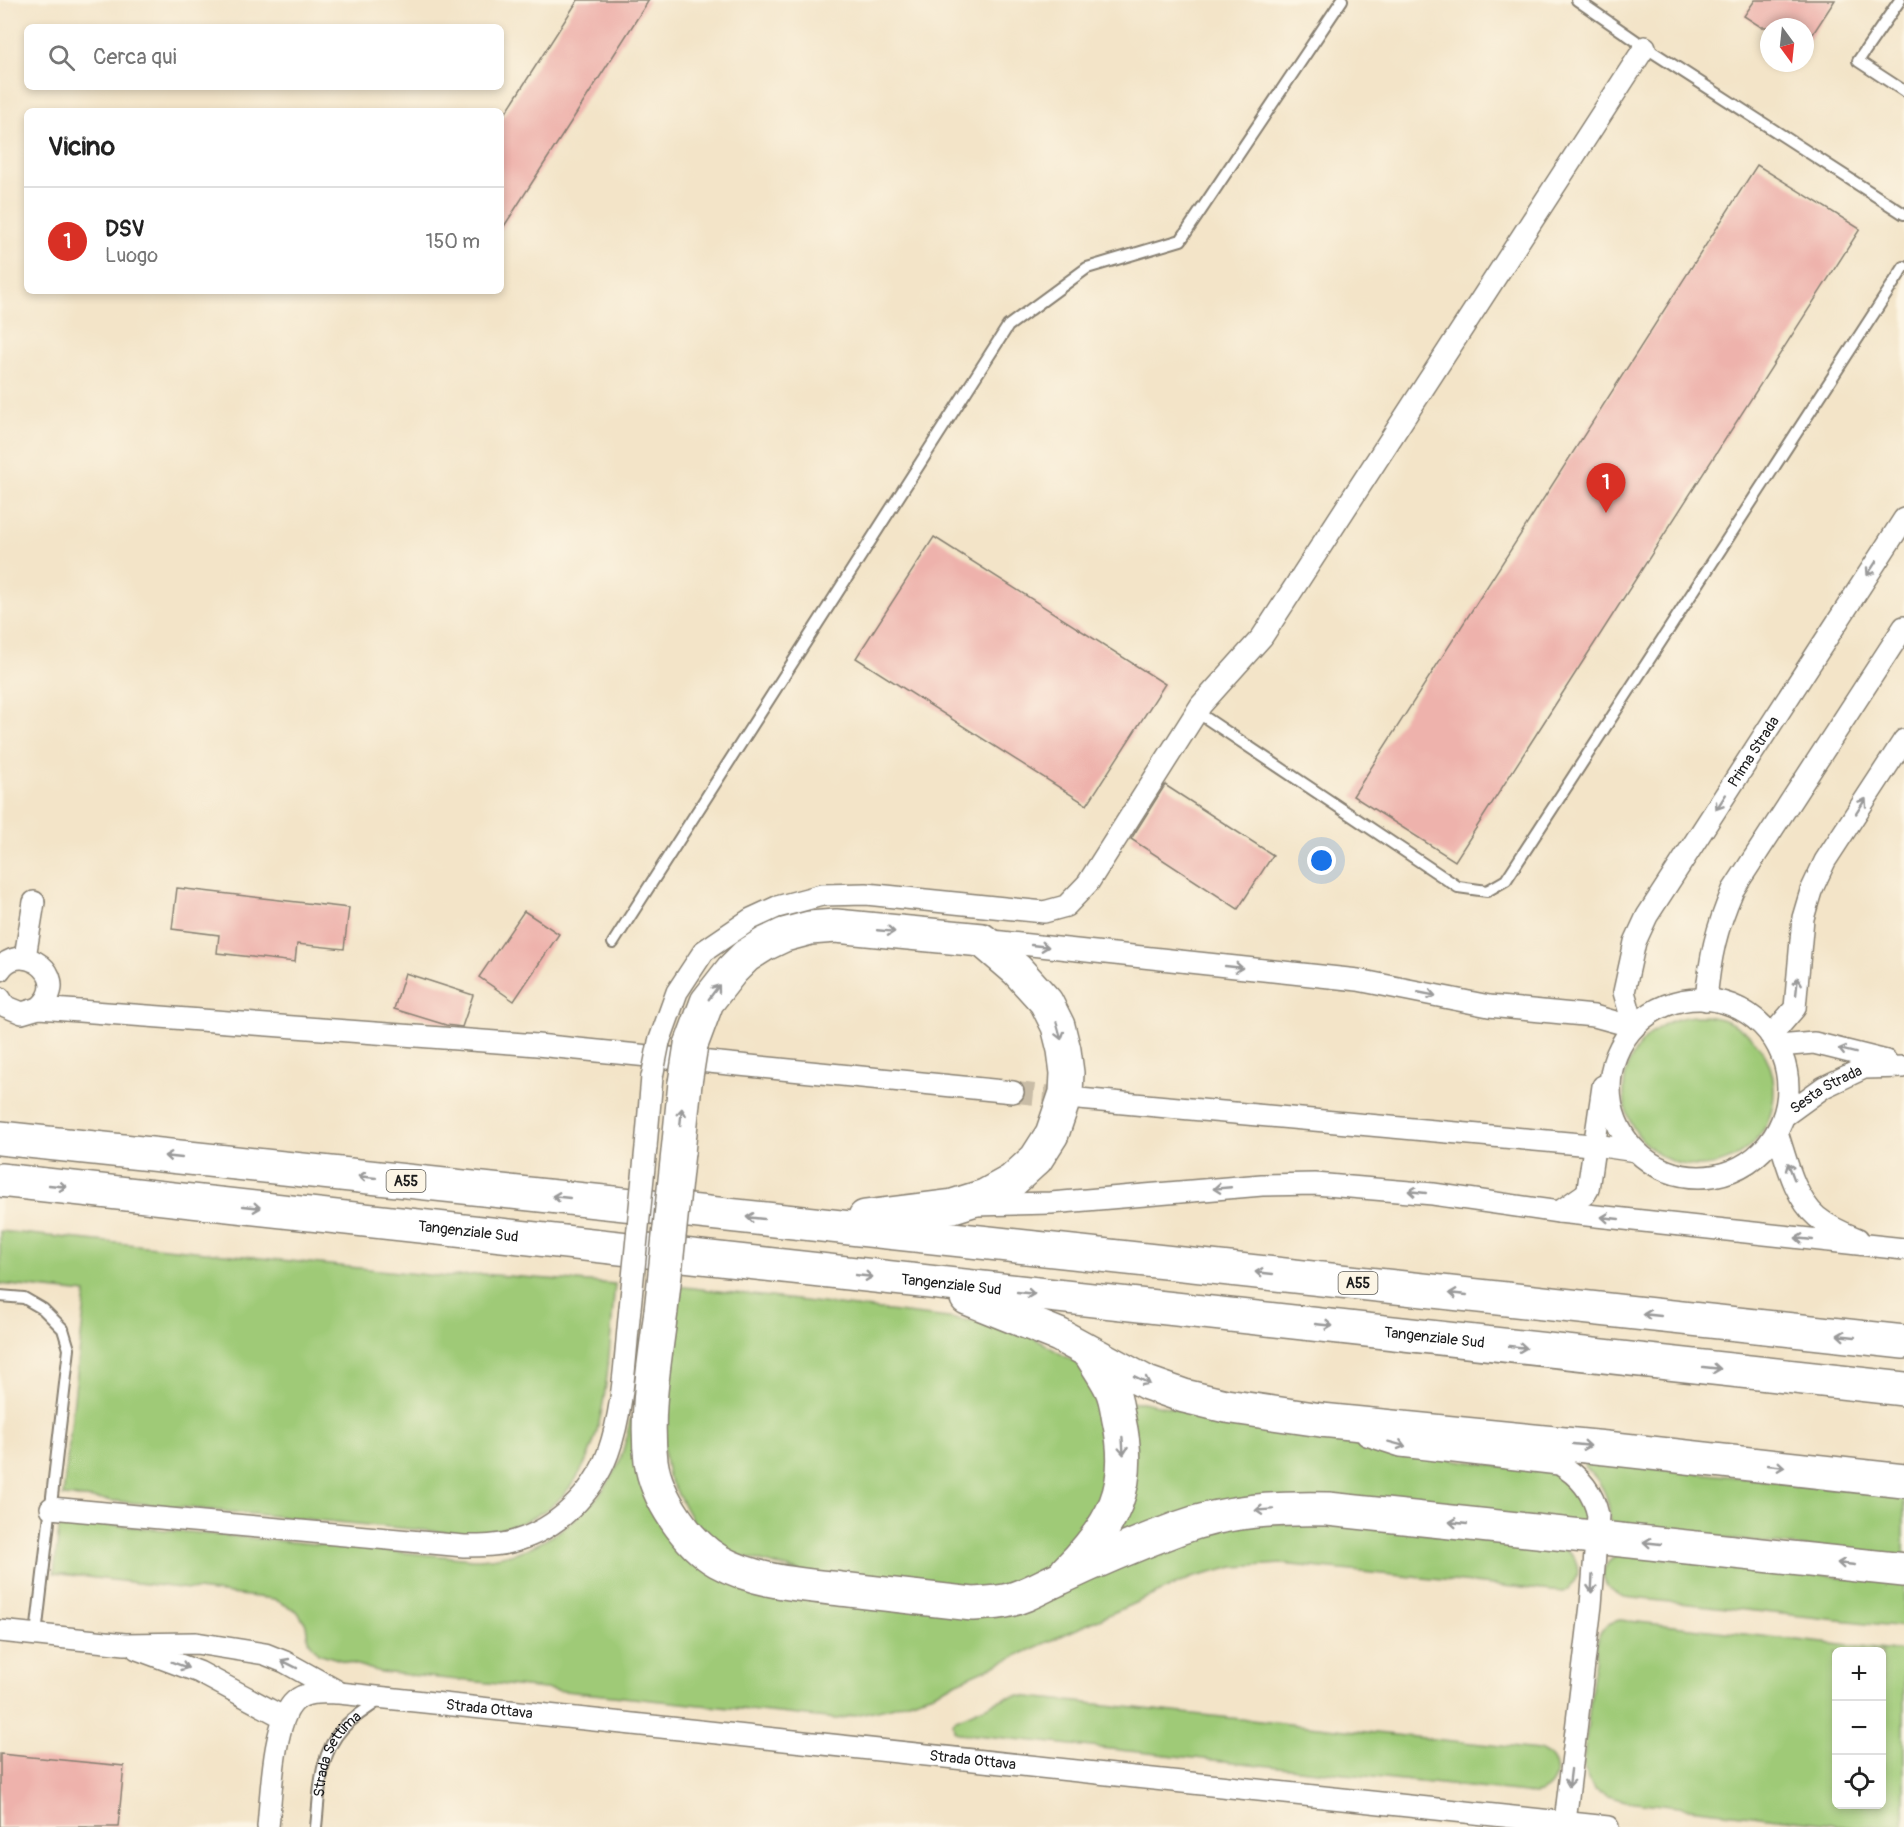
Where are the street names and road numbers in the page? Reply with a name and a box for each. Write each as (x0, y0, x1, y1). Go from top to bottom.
street label: Prima Strada (1723, 713, 1783, 791)
street label: Sesta Strada (1786, 1061, 1865, 1118)
road number: A55 (386, 1170, 426, 1192)
street label: Tangenziale Sud (417, 1216, 519, 1246)
street label: Tangenziale Sud (900, 1269, 1003, 1299)
road number: A55 (1338, 1272, 1378, 1294)
street label: Tangenziale Sud (1383, 1322, 1486, 1352)
street label: Strada Ottava (445, 1695, 534, 1723)
street label: Strada Settima (309, 1707, 365, 1798)
street label: Strada Ottava (928, 1746, 1017, 1774)

